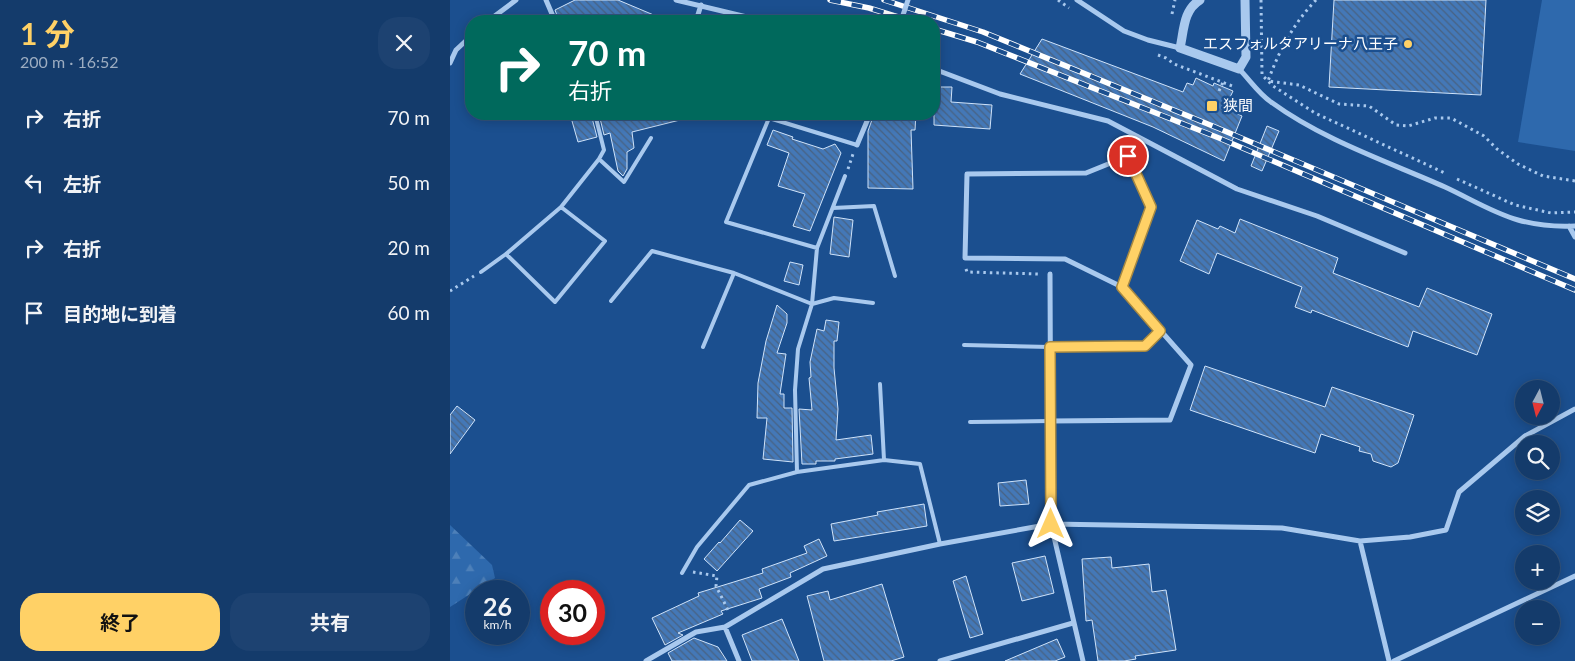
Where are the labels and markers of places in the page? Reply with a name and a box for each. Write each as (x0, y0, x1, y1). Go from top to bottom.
place label: エスフォルタアリーナ八王子 (1203, 34, 1398, 52)
marker: エスフォルタアリーナ八王子 (1402, 38, 1414, 50)
place label: 狭間 (1223, 96, 1253, 114)
marker: 狭間 (1205, 99, 1219, 113)
pin (1107, 135, 1149, 177)

